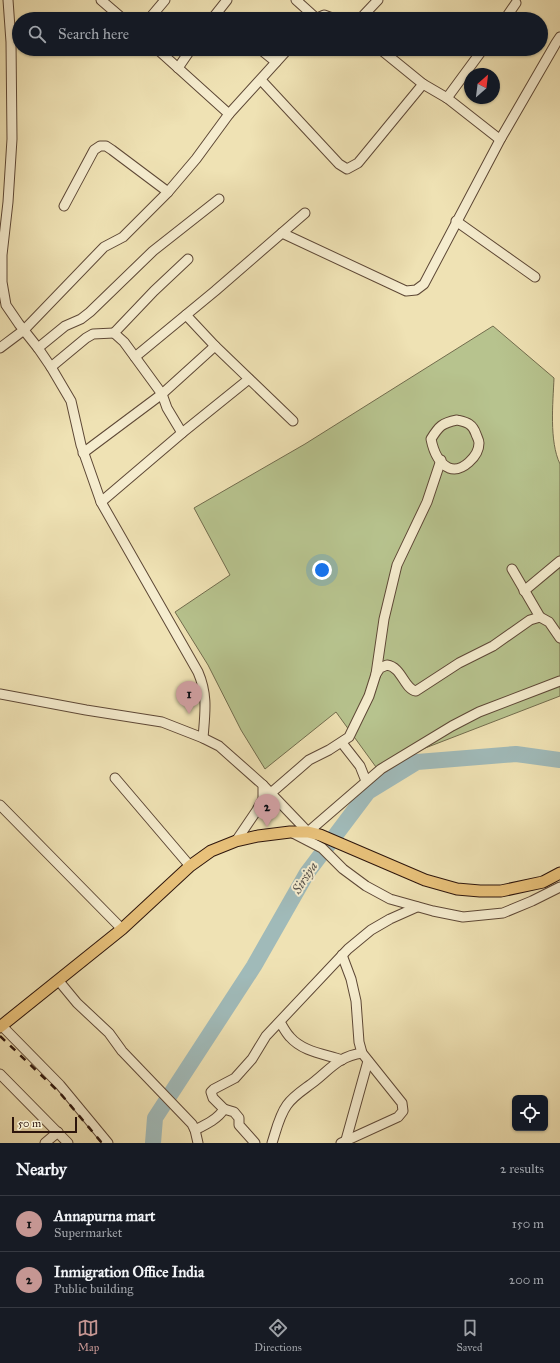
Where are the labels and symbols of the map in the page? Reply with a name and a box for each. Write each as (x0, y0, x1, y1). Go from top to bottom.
north arrow (464, 68, 500, 104)
your location (312, 560, 332, 580)
pin: 1 (176, 681, 202, 714)
pin: 2 (254, 794, 280, 827)
water label: Sirsiya (288, 859, 321, 898)
scale bar (12, 1115, 77, 1134)

